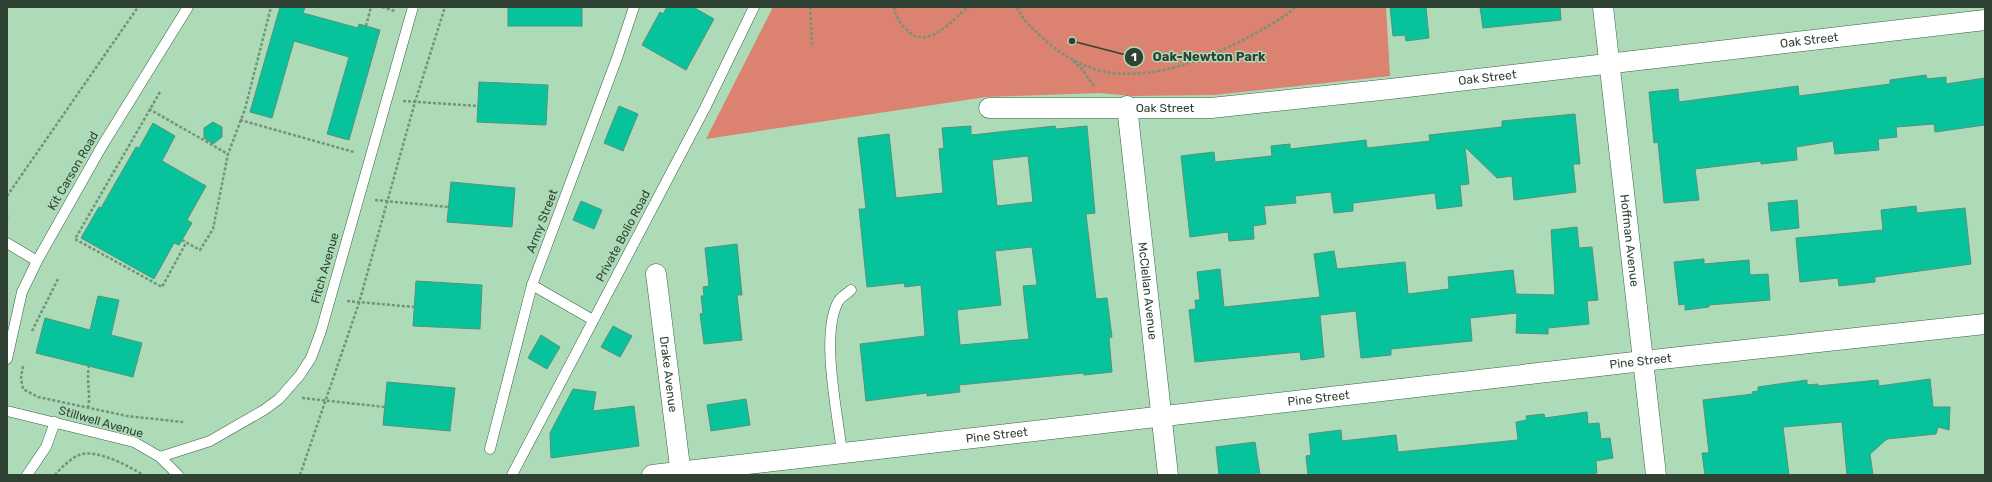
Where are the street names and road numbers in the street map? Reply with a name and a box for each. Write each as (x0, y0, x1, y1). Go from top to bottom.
street label: Oak Street (1779, 30, 1839, 51)
street label: Oak Street (1457, 67, 1518, 88)
street label: Oak Street (1136, 101, 1195, 115)
street label: Kit Carson Road (45, 129, 101, 213)
street label: Army Street (523, 187, 561, 255)
street label: Private Bolio Road (593, 188, 653, 284)
street label: Hoffman Avenue (1617, 194, 1642, 288)
street label: Fitch Avenue (308, 231, 342, 305)
street label: McClellan Avenue (1135, 241, 1160, 341)
street label: Drake Avenue (657, 335, 680, 413)
street label: Pine Street (1609, 351, 1673, 372)
street label: Pine Street (1287, 388, 1351, 409)
street label: Stillwell Avenue (57, 403, 145, 441)
street label: Pine Street (965, 425, 1029, 446)

